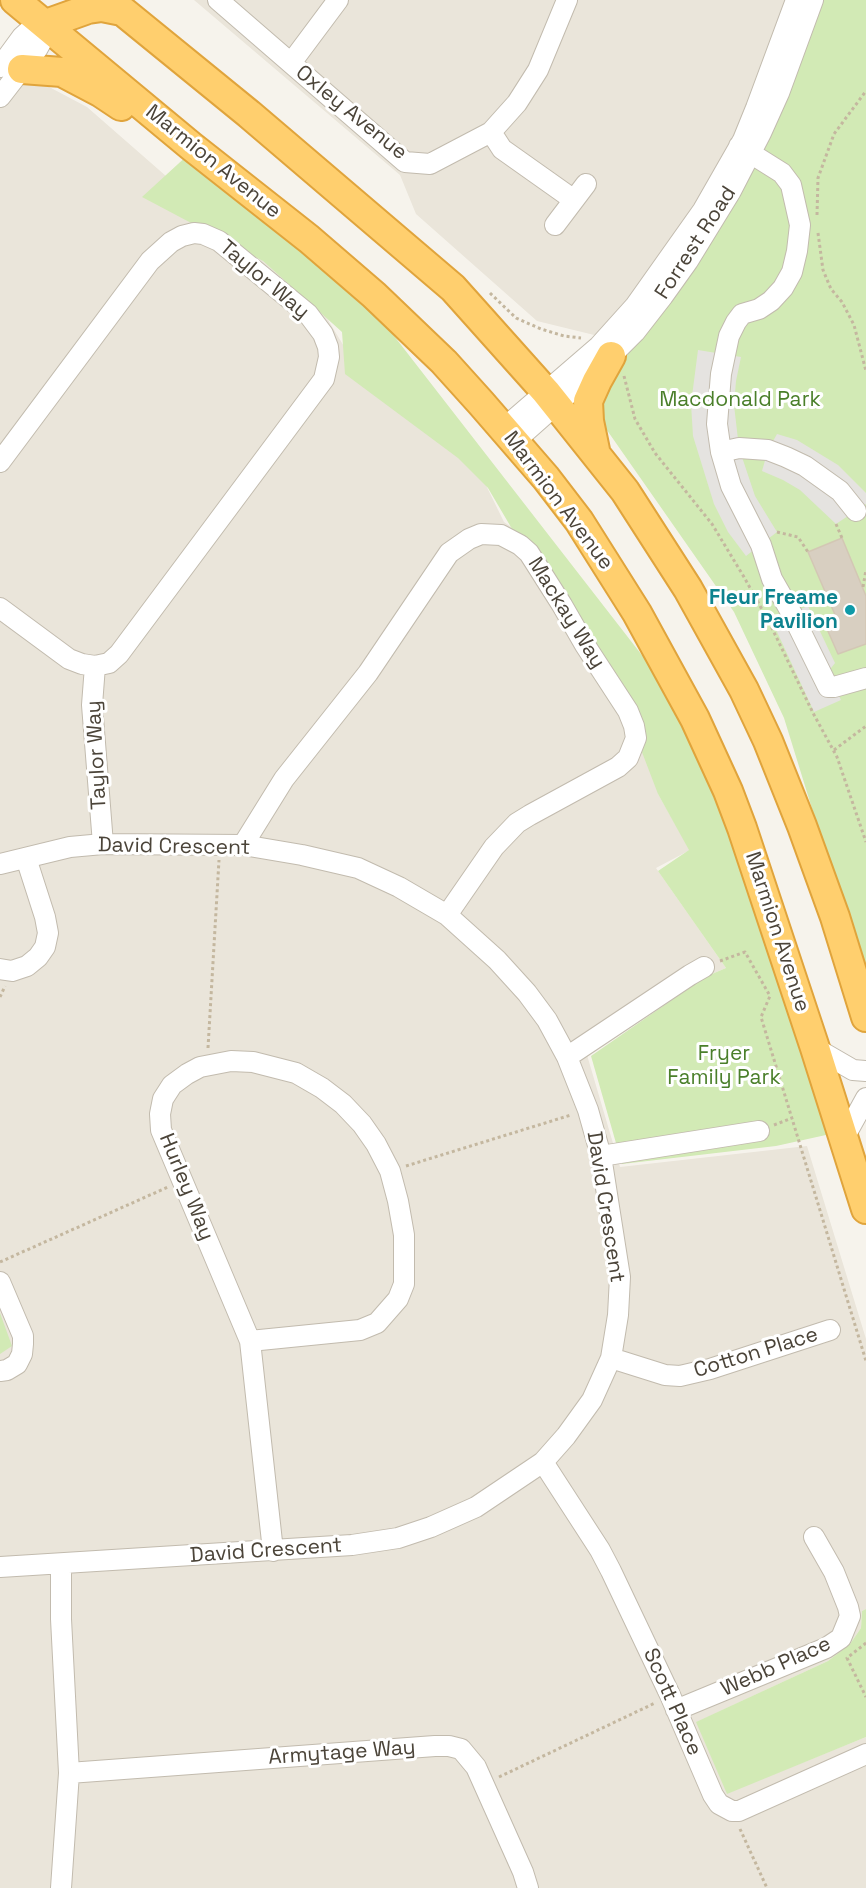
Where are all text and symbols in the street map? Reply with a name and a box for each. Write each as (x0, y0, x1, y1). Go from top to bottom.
street label: Oxley Avenue (290, 60, 412, 166)
street label: Marmion Avenue (140, 100, 286, 224)
street label: Forrest Road (650, 182, 742, 304)
street label: Taylor Way (214, 235, 314, 325)
park label: Macdonald Park (659, 387, 821, 413)
street label: Marmion Avenue (498, 427, 618, 575)
street label: Mackay Way (522, 553, 610, 673)
place label: Fleur Freame Pavilion (709, 585, 838, 635)
marker: Fleur Freame Pavilion (843, 603, 857, 617)
street label: Taylor Way (82, 700, 112, 810)
street label: David Crescent (98, 833, 250, 861)
street label: Marmion Avenue (739, 849, 815, 1015)
park label: Fryer Family Park (667, 1041, 781, 1091)
street label: Hurley Way (153, 1130, 219, 1244)
street label: David Crescent (581, 1130, 629, 1284)
street label: Cotton Place (691, 1322, 821, 1384)
street label: David Crescent (189, 1533, 343, 1569)
street label: Webb Place (717, 1632, 835, 1702)
street label: Scott Place (637, 1644, 707, 1760)
street label: Armytage Way (268, 1735, 416, 1771)

